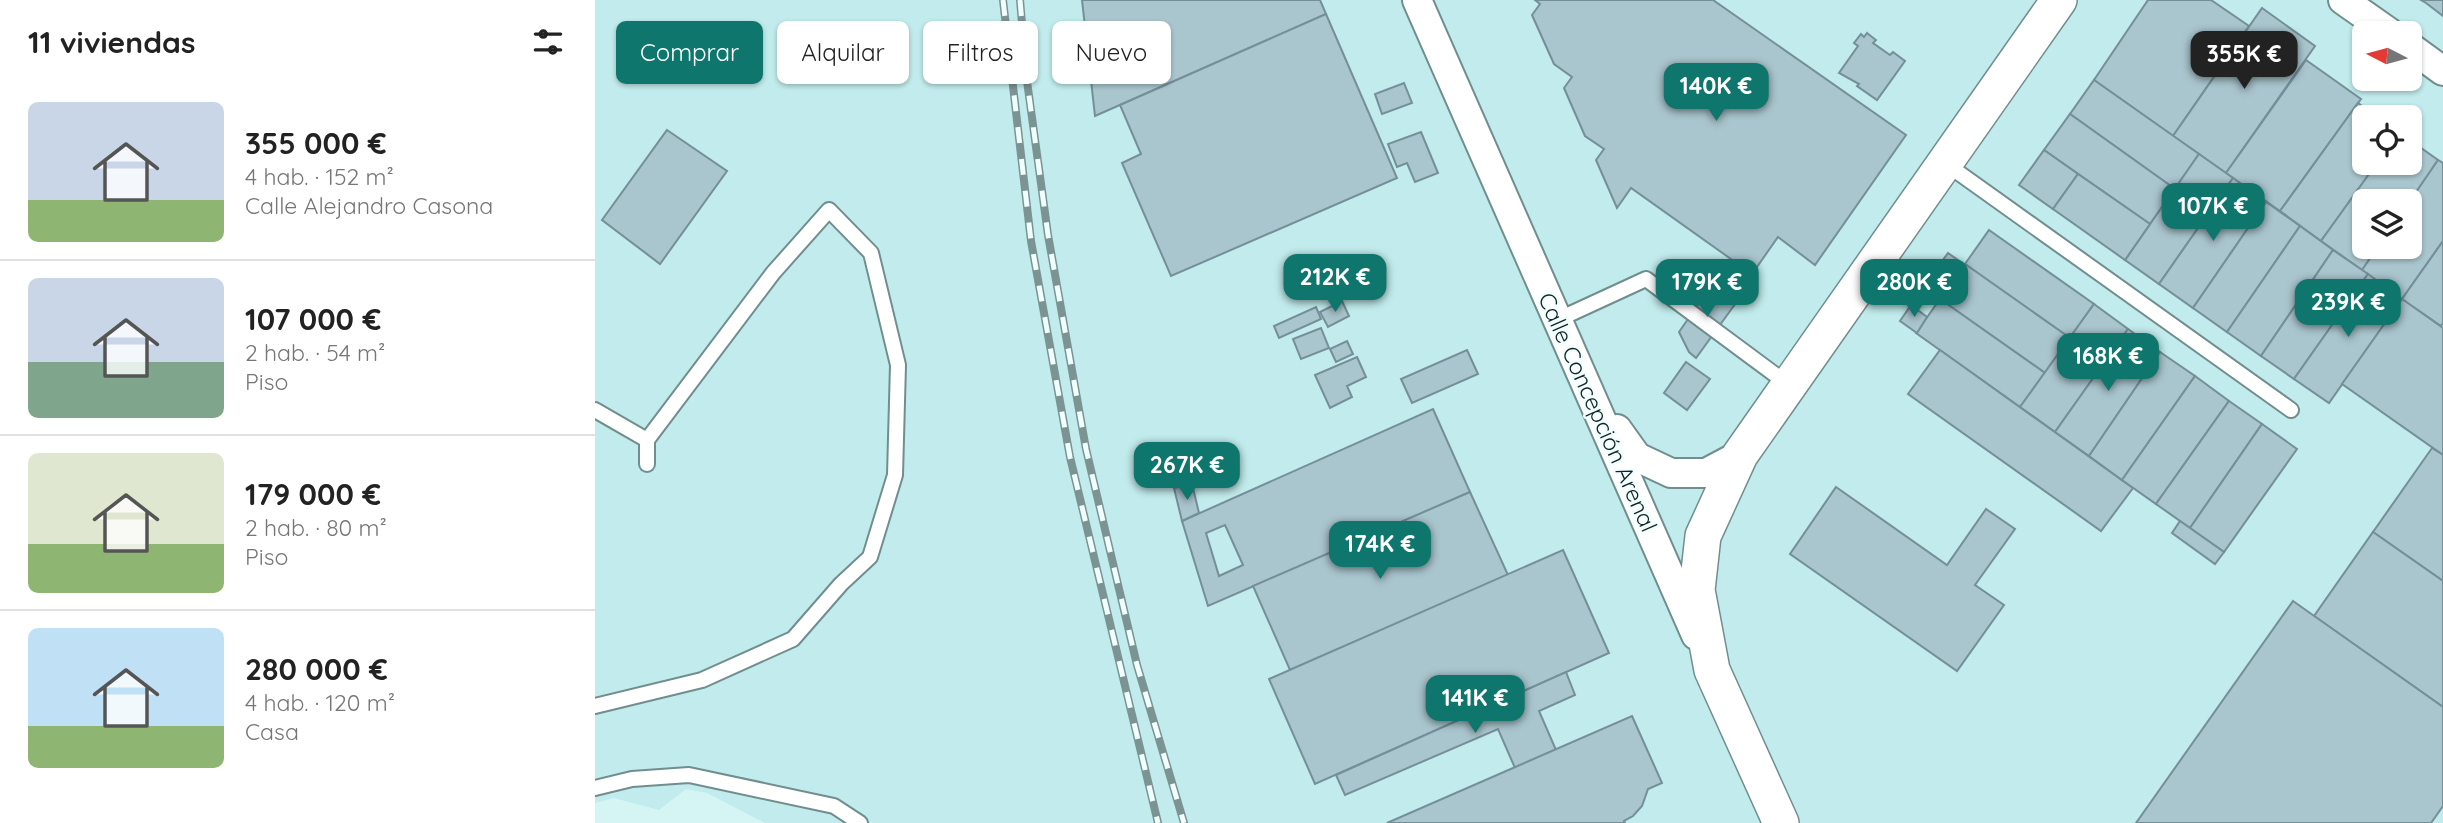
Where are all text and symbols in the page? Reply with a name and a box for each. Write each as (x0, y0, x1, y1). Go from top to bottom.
chip: Comprar (616, 21, 763, 84)
chip: Alquilar (777, 21, 909, 84)
chip: Filtros (923, 21, 1038, 84)
chip: Nuevo (1052, 21, 1171, 84)
north arrow (2352, 21, 2422, 91)
map controls (2352, 21, 2422, 259)
text: 11 viviendas (28, 23, 195, 61)
icon: filters (529, 23, 567, 61)
pin: 355K € (2187, 32, 2301, 91)
text: 355K € (2207, 39, 2281, 68)
pin: 140K € (1659, 64, 1773, 123)
text: 140K € (1680, 71, 1752, 100)
button: locate (2352, 105, 2422, 175)
text: 355 000 € (245, 124, 387, 162)
icon: home (84, 130, 168, 214)
text: 4 hab. · 152 m² (245, 162, 394, 191)
pin: 107K € (2156, 184, 2270, 243)
button: layers (2352, 189, 2422, 259)
text: Calle Alejandro Casona (245, 191, 493, 220)
text: 107K € (2178, 191, 2248, 220)
pin: 212K € (1278, 254, 1392, 314)
pin: 179K € (1650, 260, 1764, 319)
pin: 280K € (1857, 260, 1971, 319)
text: 212K € (1299, 262, 1371, 291)
text: 179K € (1672, 267, 1742, 296)
text: 280K € (1876, 267, 1952, 296)
pin: 239K € (2291, 280, 2405, 339)
text: 239K € (2311, 287, 2385, 316)
street label: Calle Concepción Arenal (1532, 288, 1664, 536)
text: 107 000 € (245, 300, 381, 338)
icon: home (84, 306, 168, 390)
pin: 168K € (2051, 334, 2165, 393)
text: 2 hab. · 54 m² (245, 338, 385, 367)
text: 168K € (2073, 341, 2143, 370)
text: Piso (245, 367, 288, 396)
pin: 267K € (1130, 442, 1244, 502)
text: 267K € (1150, 450, 1224, 479)
text: 179 000 € (245, 475, 381, 513)
icon: home (84, 481, 168, 565)
text: 2 hab. · 80 m² (245, 513, 387, 542)
pin: 174K € (1323, 522, 1437, 581)
text: 174K € (1345, 529, 1415, 558)
text: Piso (245, 542, 288, 571)
text: 280 000 € (245, 650, 388, 688)
icon: home (84, 656, 168, 740)
pin: 141K € (1418, 676, 1532, 735)
text: 141K € (1442, 683, 1508, 712)
text: 4 hab. · 120 m² (245, 688, 395, 717)
text: Casa (245, 717, 299, 746)

